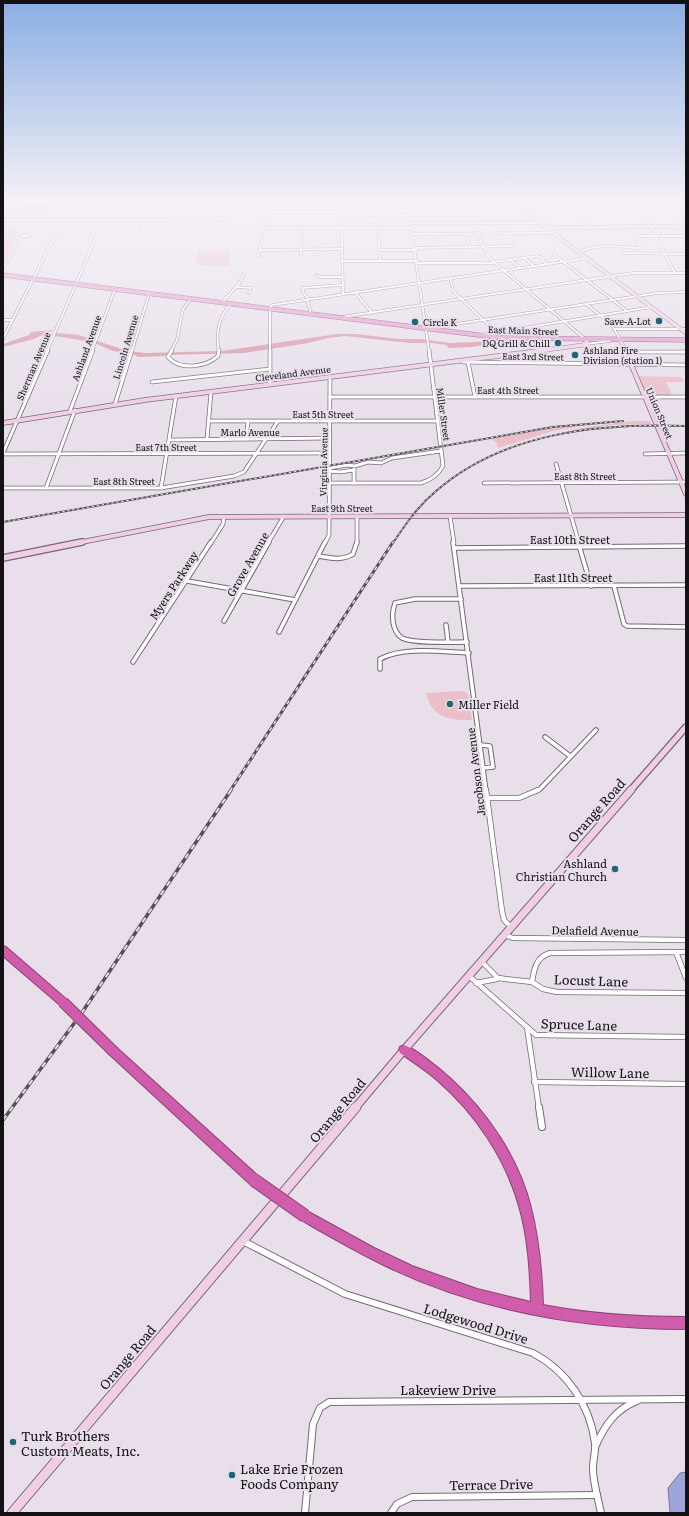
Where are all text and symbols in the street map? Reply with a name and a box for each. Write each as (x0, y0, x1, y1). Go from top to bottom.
street label: Ashland Avenue (68, 313, 105, 383)
street label: Lincoln Avenue (109, 313, 142, 381)
place label: Save-A-Lot (604, 314, 651, 328)
place label: Circle K (423, 315, 457, 329)
marker: Save-A-Lot (654, 316, 664, 326)
marker: Circle K (410, 317, 420, 327)
street label: East Main Street (488, 322, 559, 338)
street label: Sherman Avenue (12, 329, 54, 402)
place label: DQ Grill & Chill (482, 336, 550, 350)
marker: DQ Grill & Chill (553, 338, 563, 348)
place label: Ashland Fire Division (station 1) (583, 343, 662, 367)
street label: East 3rd Street (502, 348, 564, 364)
marker: Ashland Fire Division (station 1) (570, 350, 580, 360)
street label: Cleveland Avenue (254, 361, 332, 385)
street label: East 4th Street (477, 383, 539, 397)
street label: Union Street (643, 385, 677, 441)
street label: Miller Street (433, 386, 455, 442)
street label: East 5th Street (292, 407, 354, 421)
street label: Marlo Avenue (220, 425, 280, 439)
street label: Virginia Avenue (315, 427, 331, 497)
street label: East 7th Street (135, 440, 197, 454)
street label: East 8th Street (554, 469, 616, 483)
street label: East 8th Street (93, 474, 155, 488)
street label: East 9th Street (311, 501, 373, 515)
street label: Grove Avenue (222, 528, 272, 599)
street label: East 10th Street (530, 531, 611, 547)
street label: Myers Parkway (145, 547, 202, 623)
street label: East 11th Street (534, 569, 613, 585)
place label: Miller Field (458, 696, 519, 712)
marker: Miller Field (445, 699, 455, 709)
street label: Jacobson Avenue (462, 727, 488, 817)
street label: Orange Road (563, 774, 629, 846)
place label: Ashland Christian Church (516, 855, 607, 884)
marker: Ashland Christian Church (610, 864, 620, 874)
street label: Delafield Avenue (551, 921, 639, 939)
street label: Locust Lane (553, 969, 629, 991)
street label: Spruce Lane (541, 1013, 618, 1035)
street label: Willow Lane (571, 1062, 650, 1082)
street label: Orange Road (304, 1073, 370, 1147)
street label: Lodgewood Drive (421, 1298, 531, 1348)
street label: Orange Road (94, 1320, 160, 1394)
street label: Lakeview Drive (400, 1380, 496, 1399)
place label: Turk Brothers Custom Meats, Inc. (21, 1426, 140, 1460)
marker: Turk Brothers Custom Meats, Inc. (8, 1437, 18, 1447)
place label: Lake Erie Frozen Foods Company (240, 1459, 344, 1493)
marker: Lake Erie Frozen Foods Company (227, 1470, 237, 1480)
street label: Terrace Drive (449, 1474, 534, 1494)

